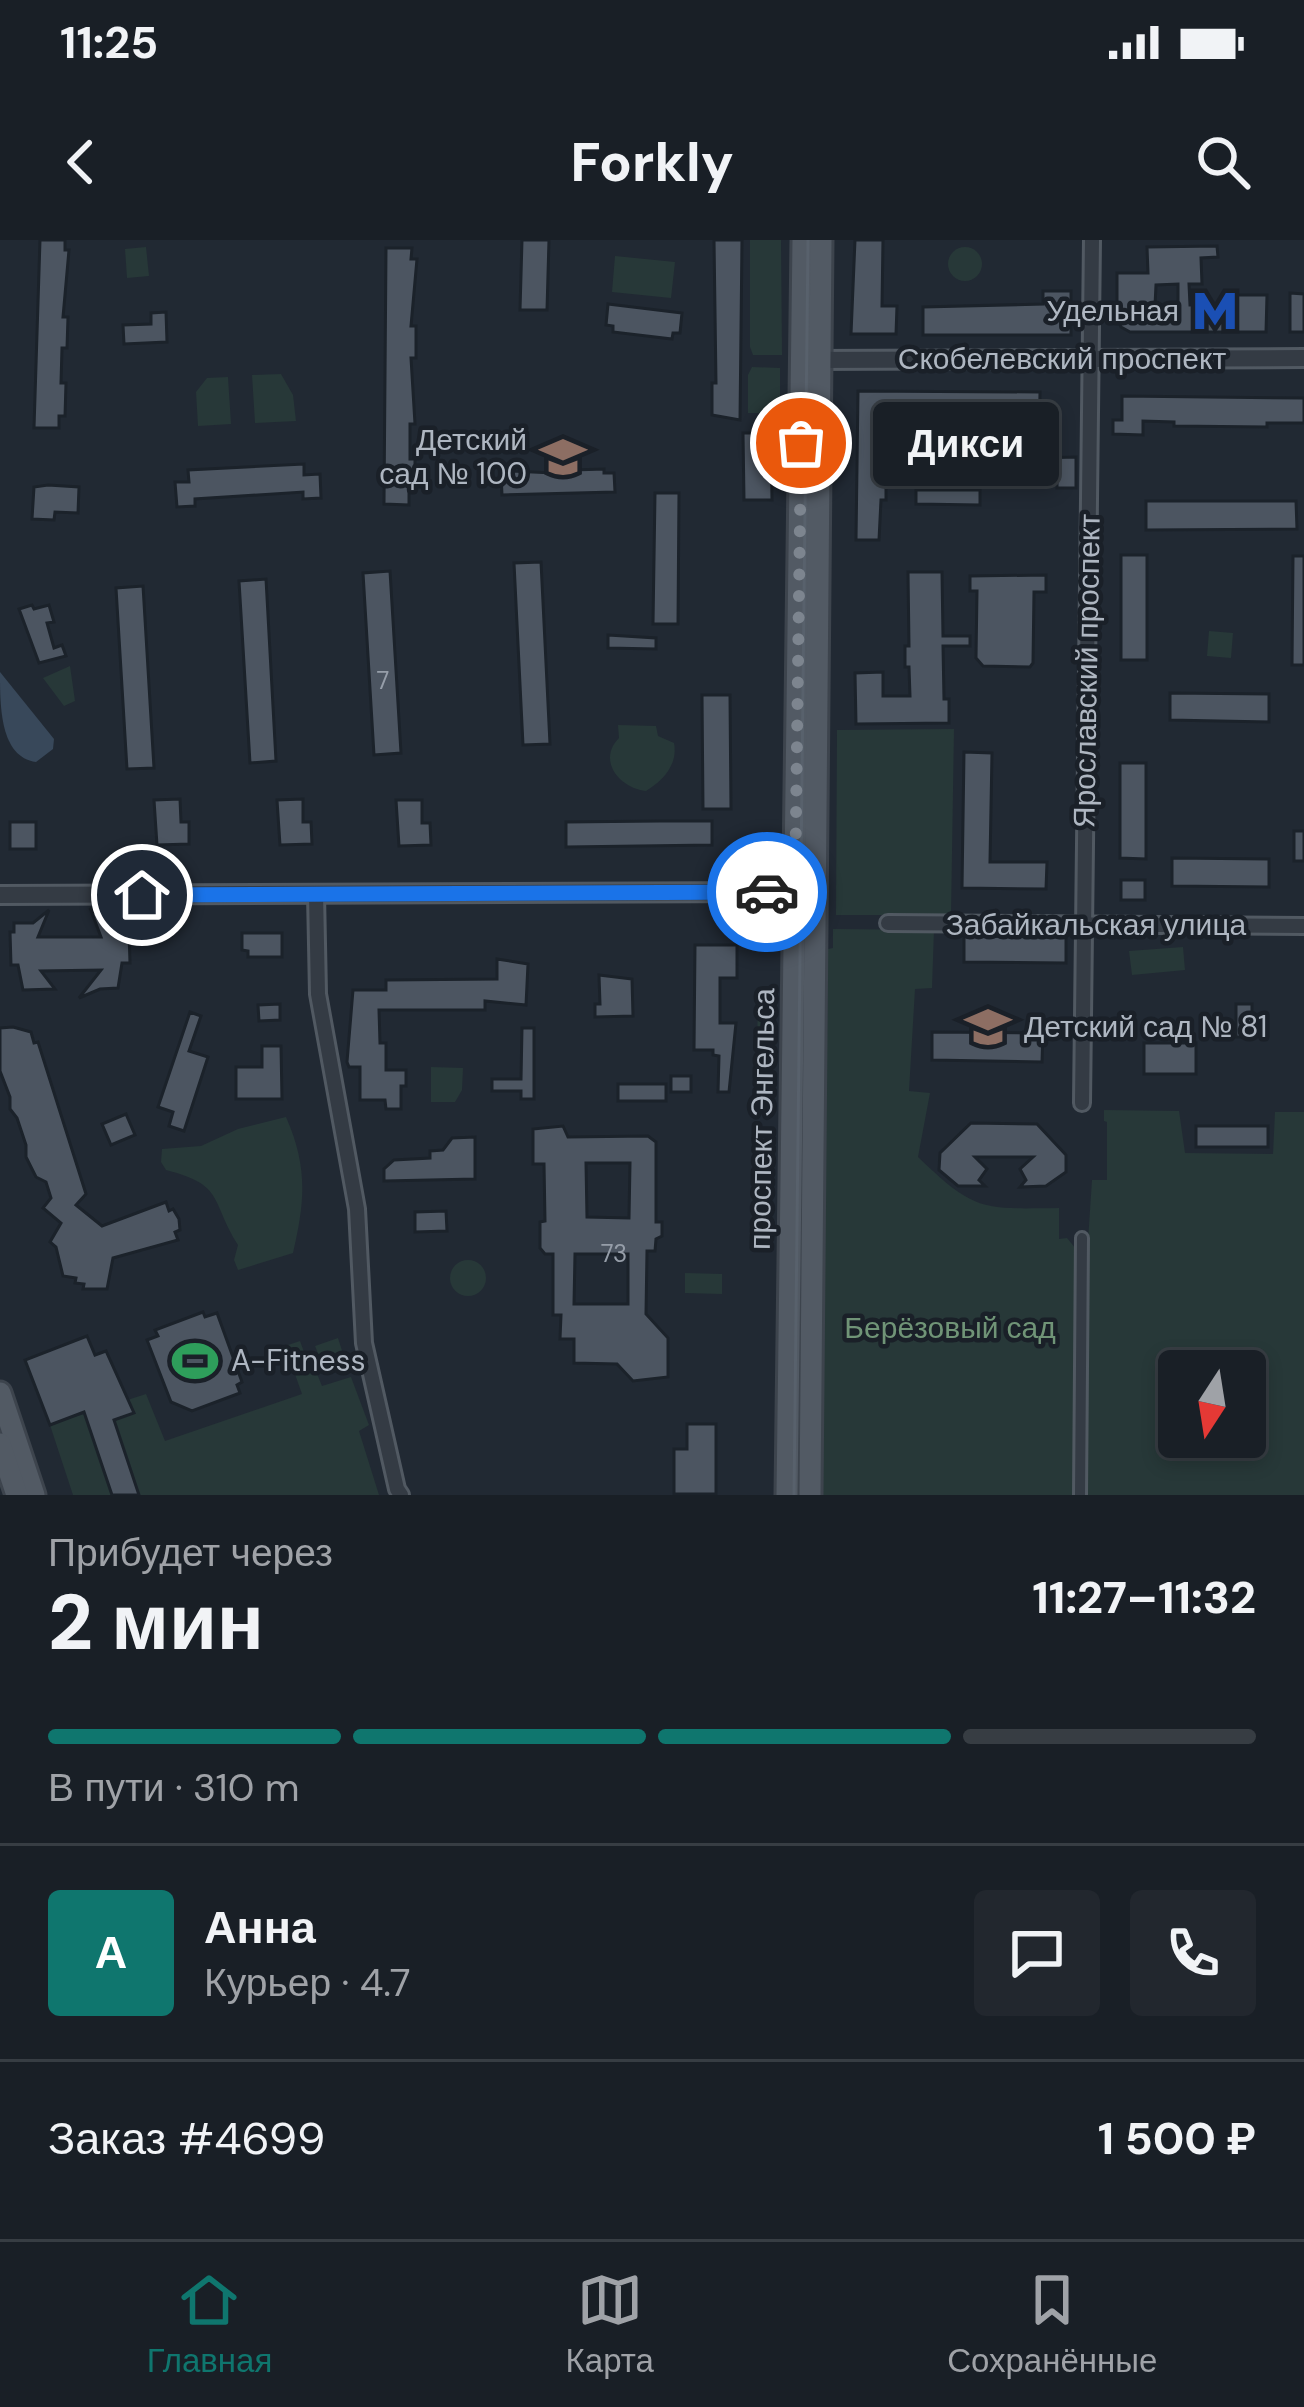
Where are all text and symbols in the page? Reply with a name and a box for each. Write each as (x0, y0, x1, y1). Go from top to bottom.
text: 11:25 (60, 13, 158, 72)
text: Forkly (570, 127, 734, 198)
icon: back (48, 129, 114, 195)
icon: search (1190, 129, 1256, 195)
metro station icon: Удельная (1190, 286, 1240, 336)
place label: Удельная (1046, 291, 1179, 330)
street label: Скобелевский проспект (898, 339, 1227, 378)
pin (750, 392, 852, 494)
callout: Дикси (873, 401, 1059, 485)
icon: bag (768, 410, 834, 476)
text: Дикси (908, 418, 1024, 469)
place label: Детский сад № 100 (379, 420, 527, 493)
school or university icon: Детский сад № 100 (538, 432, 588, 482)
street label: Ярославский проспект (1064, 513, 1109, 828)
house number: 7 (377, 665, 389, 696)
courier (707, 832, 827, 952)
pin (91, 844, 193, 946)
icon: car (734, 859, 800, 925)
icon: home (109, 862, 175, 928)
street label: Забайкальская улица (946, 905, 1247, 944)
street label: проспект Энгельса (740, 988, 783, 1250)
school or university icon: Детский сад № 81 (963, 1002, 1013, 1052)
place label: Детский сад № 81 (1024, 1007, 1267, 1046)
house number: 73 (601, 1238, 627, 1269)
park label: Берёзовый сад (844, 1308, 1056, 1347)
sports icon: A-Fitness (170, 1336, 220, 1386)
place label: A-Fitness (231, 1341, 366, 1380)
north arrow (1158, 1350, 1266, 1458)
map controls (1158, 1350, 1266, 1458)
text: Прибудет через (48, 1527, 333, 1578)
text: 11:27–11:32 (1032, 1568, 1256, 1627)
text: 2 мин (48, 1572, 264, 1673)
text: В пути · 310 m (48, 1762, 299, 1813)
button: chat (974, 1890, 1100, 2016)
button: phone (1130, 1890, 1256, 2016)
text: Анна (204, 1898, 316, 1957)
text: А (95, 1923, 127, 1982)
text: Курьер · 4.7 (204, 1957, 411, 2008)
text: Заказ #4699 (48, 2109, 325, 2168)
text: 1 500 ₽ (1098, 2109, 1256, 2168)
tab: Главная (147, 2267, 272, 2382)
tab: Карта (566, 2267, 654, 2382)
tab: Сохранённые (947, 2267, 1157, 2382)

